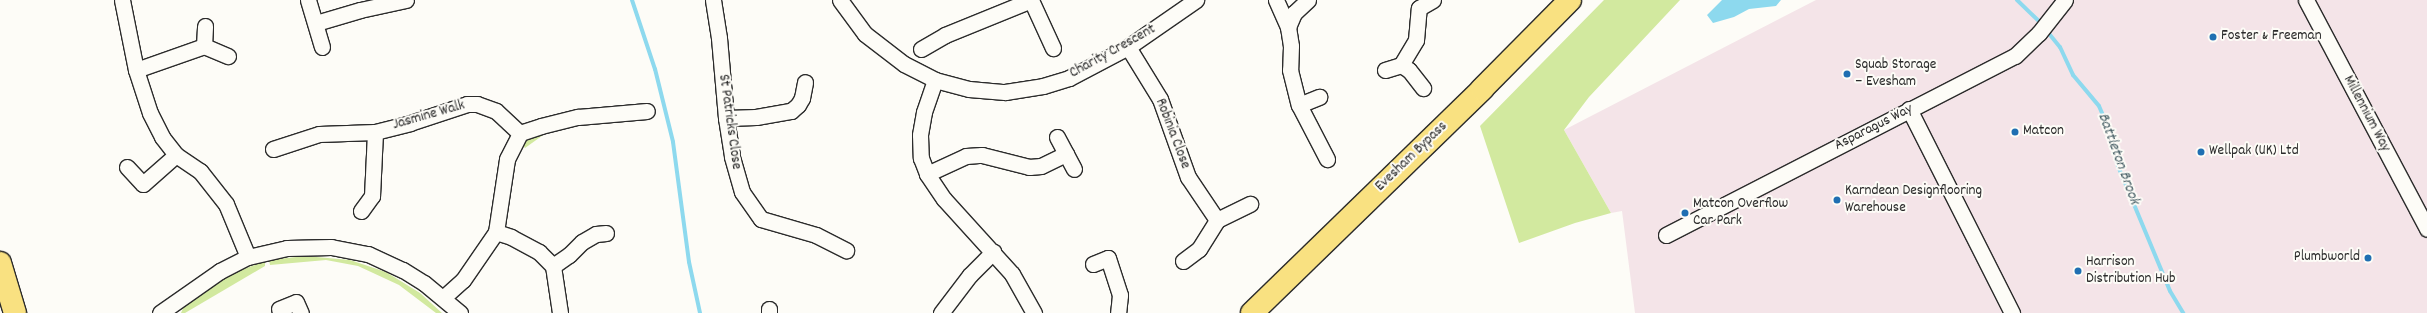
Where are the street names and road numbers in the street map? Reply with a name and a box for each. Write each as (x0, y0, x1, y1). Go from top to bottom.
street label: Charity Crescent (1067, 21, 1159, 83)
street label: St Patricks Close (713, 73, 745, 171)
street label: Millennium Way (2338, 73, 2394, 155)
street label: Robinia Close (1150, 96, 1194, 172)
street label: Jasmine Walk (391, 97, 467, 135)
street label: Asparagus Way (1832, 101, 1916, 155)
street label: Evesham Bypass (1372, 118, 1452, 196)

